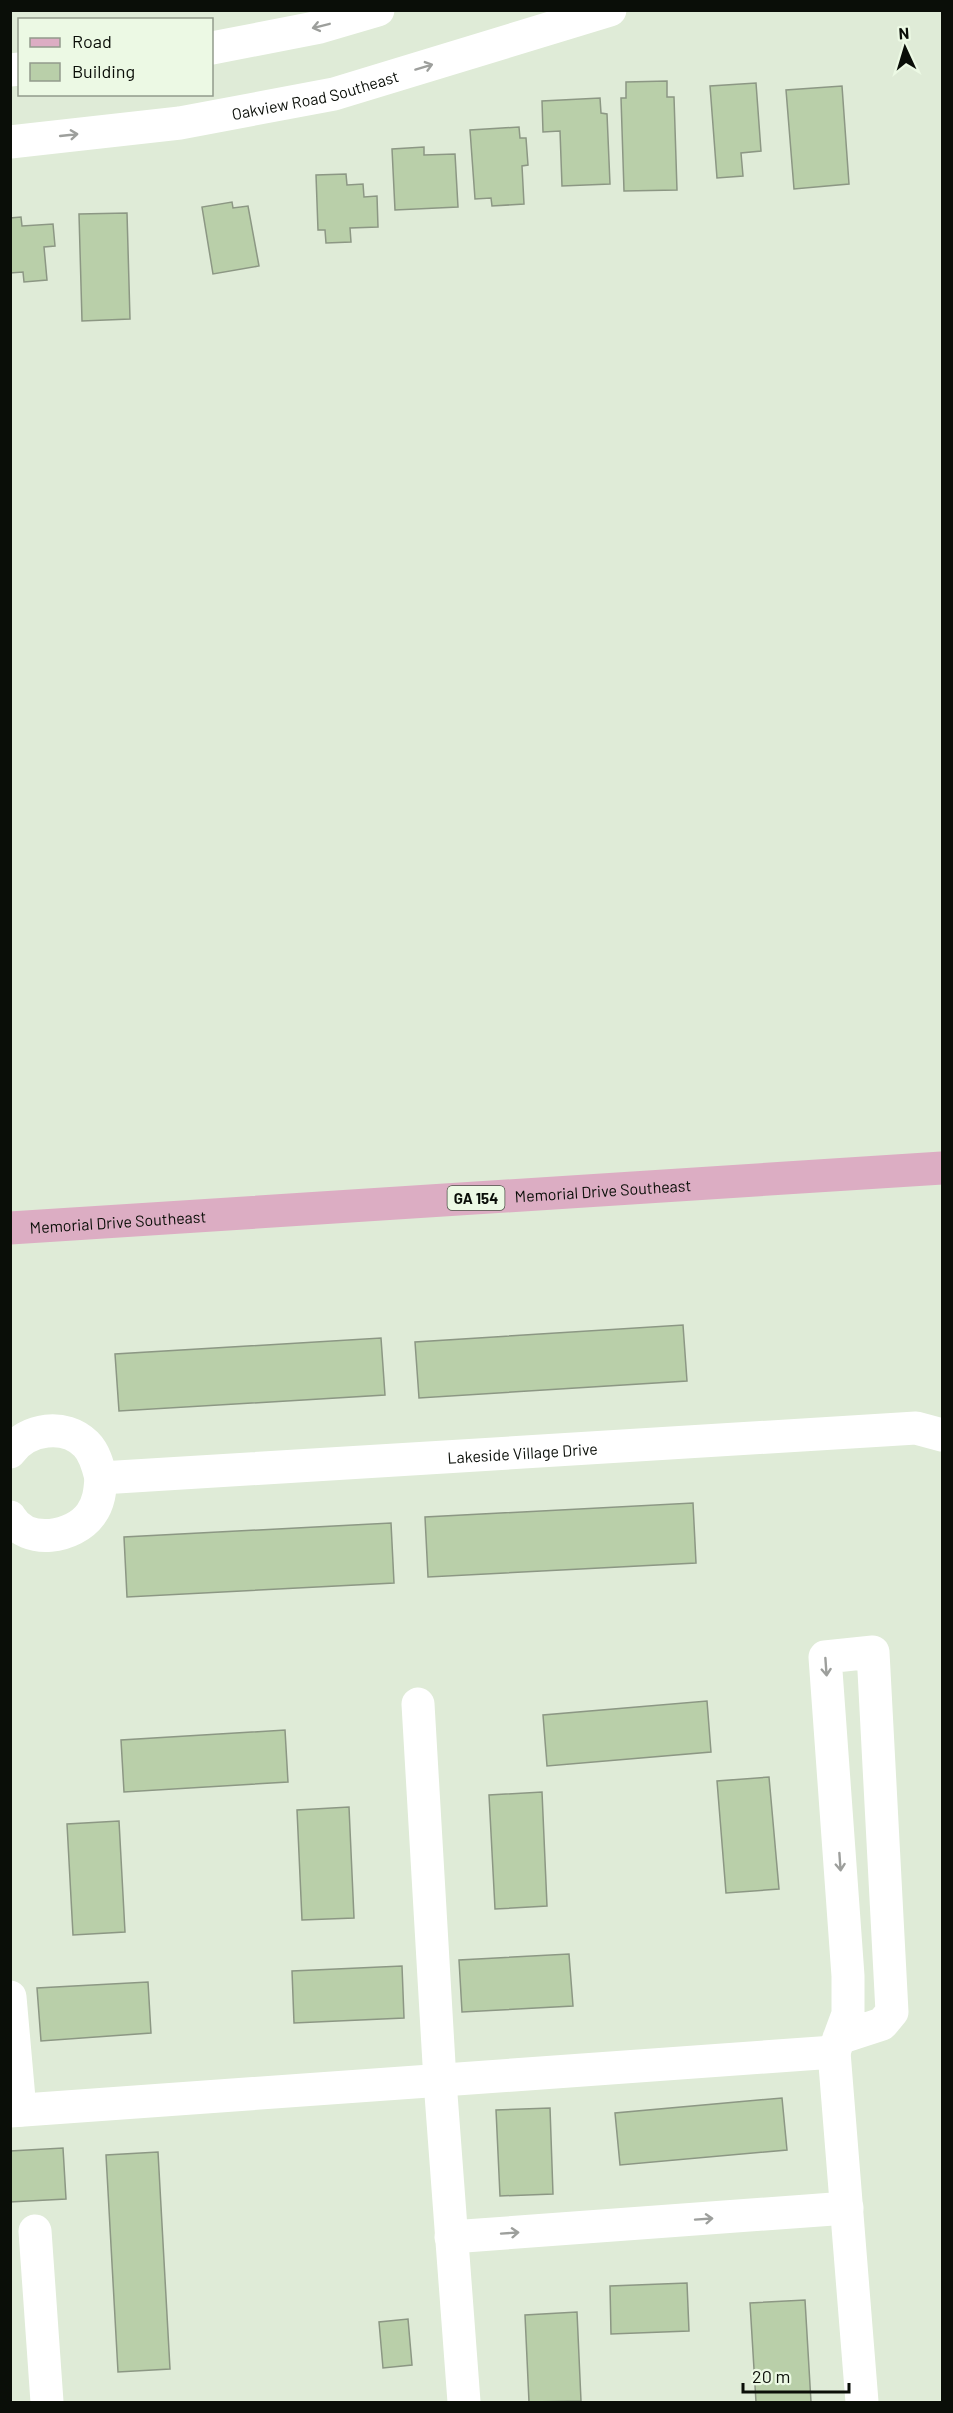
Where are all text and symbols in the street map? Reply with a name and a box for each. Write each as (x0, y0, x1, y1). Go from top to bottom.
legend (18, 18, 213, 96)
north arrow (875, 18, 935, 78)
one-way arrow (312, 21, 331, 33)
text: N (898, 23, 910, 42)
text: Road (72, 30, 112, 52)
text: Building (72, 60, 135, 82)
one-way arrow (414, 61, 433, 72)
street label: Oakview Road Southeast (230, 66, 400, 123)
one-way arrow (58, 130, 78, 141)
street label: Memorial Drive Southeast (514, 1175, 692, 1205)
road number: GA 154 (448, 1186, 504, 1210)
street label: Memorial Drive Southeast (29, 1206, 207, 1236)
street label: Lakeside Village Drive (447, 1438, 598, 1466)
one-way arrow (820, 1657, 831, 1677)
one-way arrow (835, 1851, 846, 1871)
one-way arrow (694, 2213, 714, 2224)
one-way arrow (499, 2227, 519, 2238)
scale bar (743, 2356, 850, 2394)
text: 20 m (752, 2365, 790, 2387)

